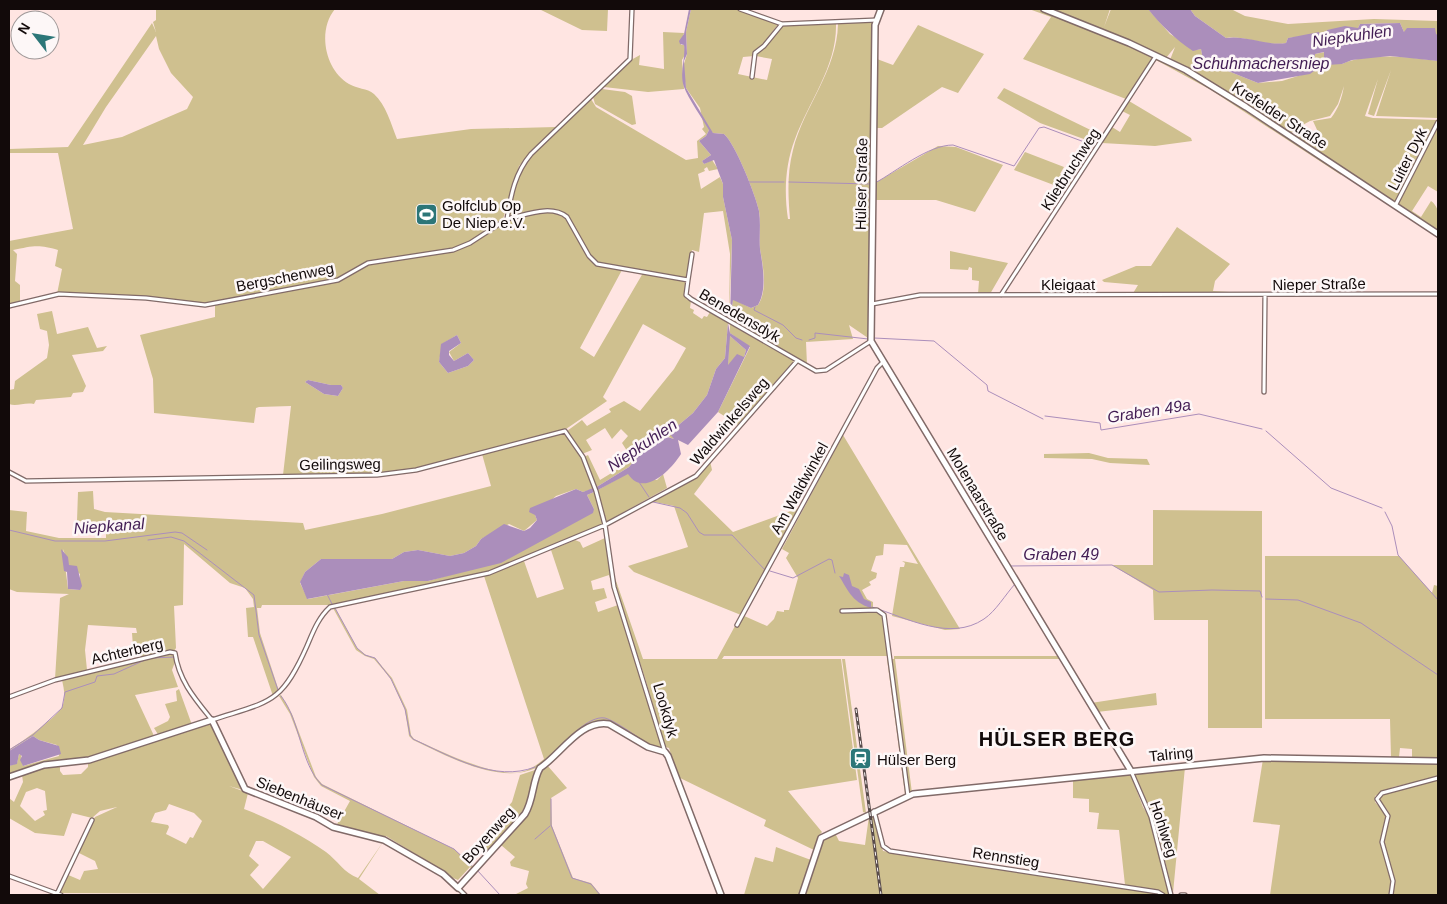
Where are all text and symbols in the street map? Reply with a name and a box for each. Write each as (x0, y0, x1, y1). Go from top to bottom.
north arrow (10, 10, 60, 60)
text: N (14, 20, 33, 37)
water label: Niepkuhlen (1311, 22, 1393, 50)
water label: Schuhmachersniep (1193, 55, 1330, 72)
street label: Krefelder Straße (1229, 78, 1331, 152)
street label: Klietbruchweg (1037, 125, 1103, 213)
street label: Luiter Dyk (1384, 125, 1430, 193)
street label: Hülser Straße (852, 138, 870, 230)
place label: Golfclub Op De Niep e.V. (442, 197, 526, 231)
sports icon: Golfclub Op De Niep e.V. (414, 202, 438, 226)
street label: Bergschenweg (235, 259, 335, 295)
street label: Nieper Straße (1272, 275, 1366, 293)
street label: Kleigaat (1041, 276, 1096, 293)
street label: Benedensdyk (696, 285, 784, 345)
street label: Waldwinkelsweg (686, 374, 772, 468)
water label: Graben 49a (1106, 396, 1192, 426)
water label: Niepkuhlen (604, 416, 680, 474)
street label: Am Waldwinkel (767, 439, 831, 537)
street label: Molenaarstraße (944, 445, 1012, 543)
street label: Geilingsweg (299, 455, 381, 473)
water label: Niepkanal (73, 515, 146, 537)
water label: Graben 49 (1023, 546, 1099, 563)
street label: Achterberg (89, 634, 165, 668)
street label: Lookdyk (650, 681, 682, 740)
district label: HÜLSER BERG (979, 728, 1135, 750)
street label: Talring (1148, 743, 1194, 765)
station icon: Hülser Berg (849, 747, 873, 771)
place label: Hülser Berg (877, 751, 956, 768)
street label: Siebenhäuser (254, 773, 346, 823)
street label: Hohlweg (1147, 799, 1181, 859)
street label: Boyenweg (458, 803, 518, 867)
street label: Rennstieg (971, 843, 1041, 871)

